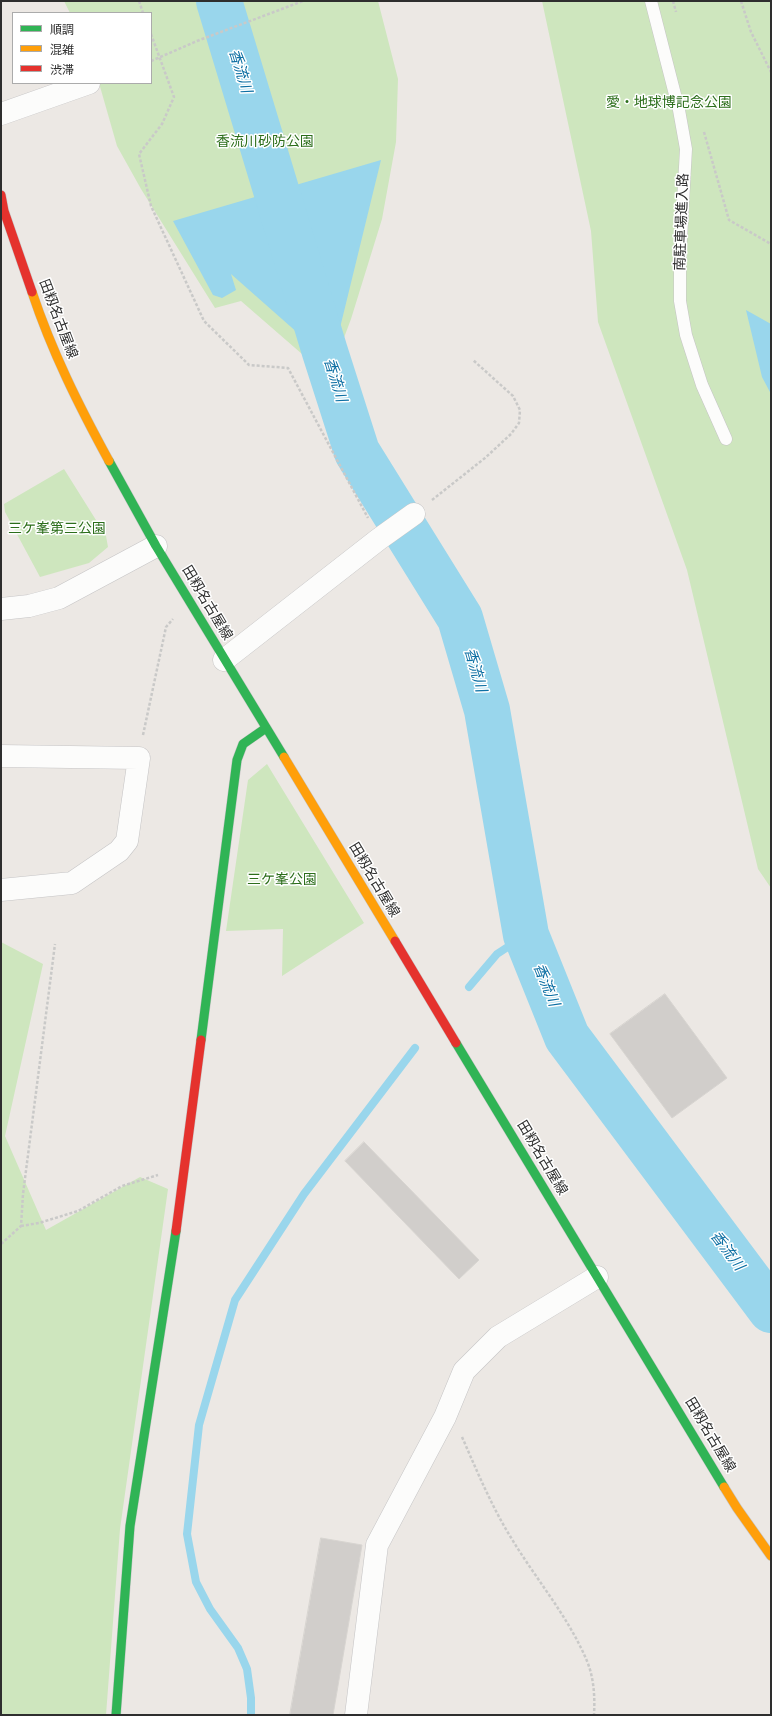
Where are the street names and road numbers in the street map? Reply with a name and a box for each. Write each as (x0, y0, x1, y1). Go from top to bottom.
street label: 南駐車場進入路 (672, 173, 692, 271)
street label: 田籾名古屋線 (35, 277, 81, 361)
street label: 田籾名古屋線 (178, 563, 236, 643)
street label: 田籾名古屋線 (345, 840, 403, 920)
street label: 田籾名古屋線 (513, 1118, 571, 1198)
street label: 田籾名古屋線 (681, 1395, 739, 1475)

